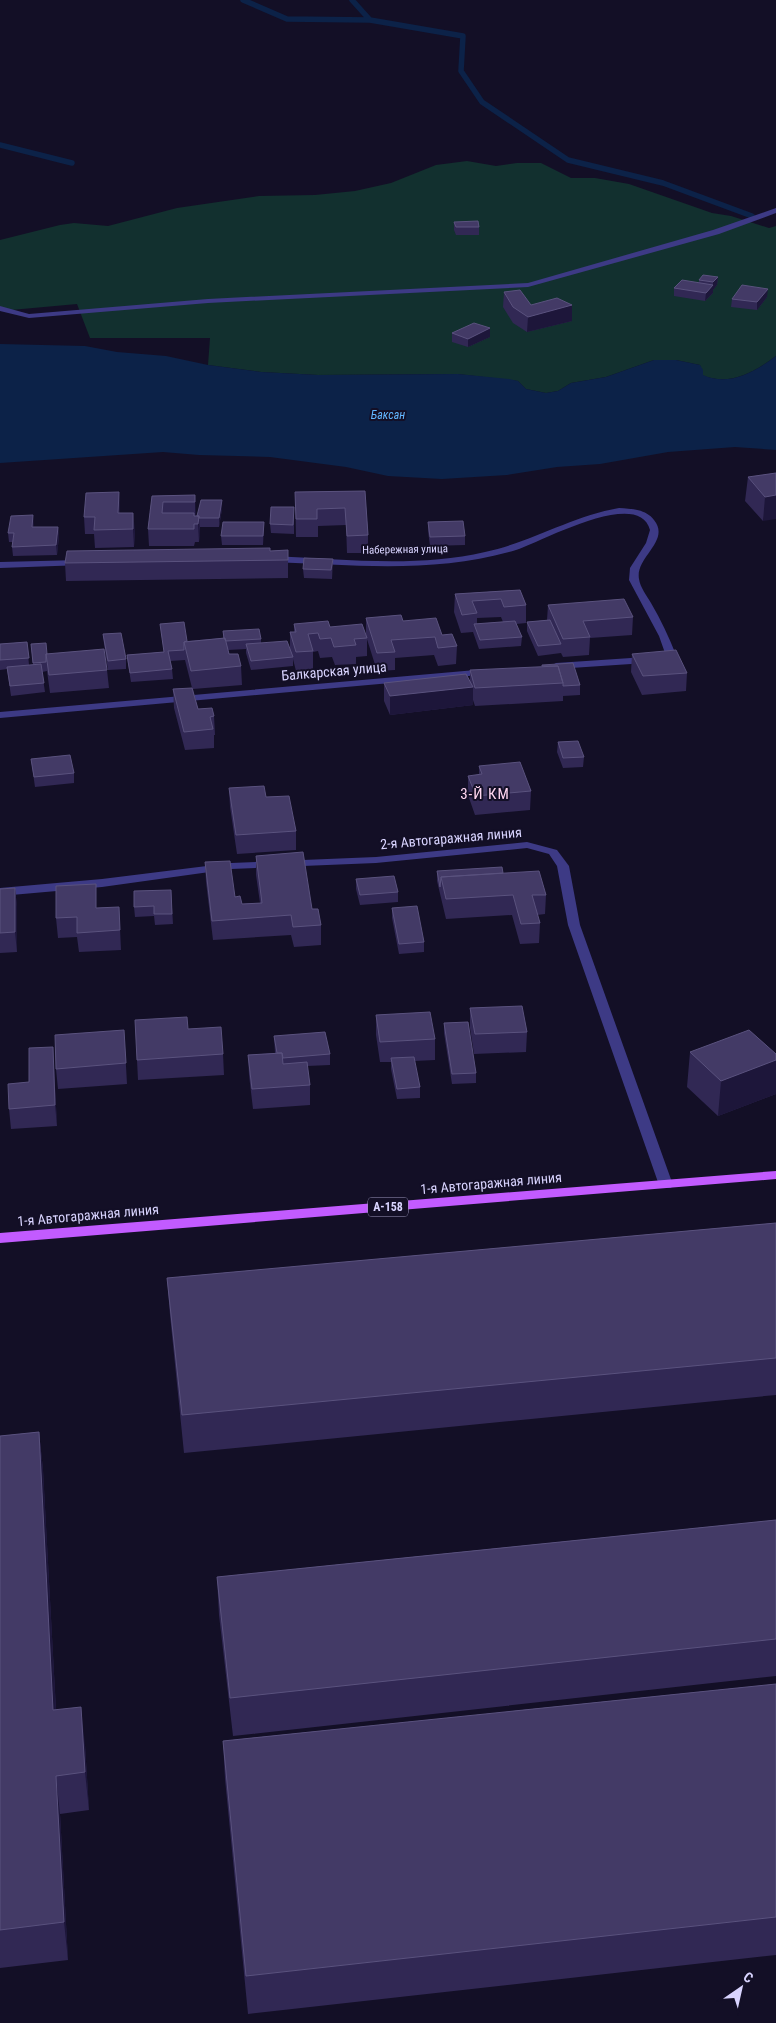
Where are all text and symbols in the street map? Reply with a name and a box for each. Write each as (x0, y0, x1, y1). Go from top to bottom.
water label: Баксан (371, 408, 405, 422)
street label: Набережная улица (362, 542, 448, 557)
street label: Балкарская улица (281, 658, 387, 684)
district label: 3-Й КМ (460, 785, 510, 803)
street label: 2-я Автогаражная линия (380, 824, 522, 852)
street label: 1-я Автогаражная линия (420, 1169, 562, 1197)
road number: А-158 (368, 1198, 408, 1216)
street label: 1-я Автогаражная линия (17, 1201, 159, 1229)
north arrow (716, 1963, 766, 2013)
text: С (740, 1968, 756, 1986)

